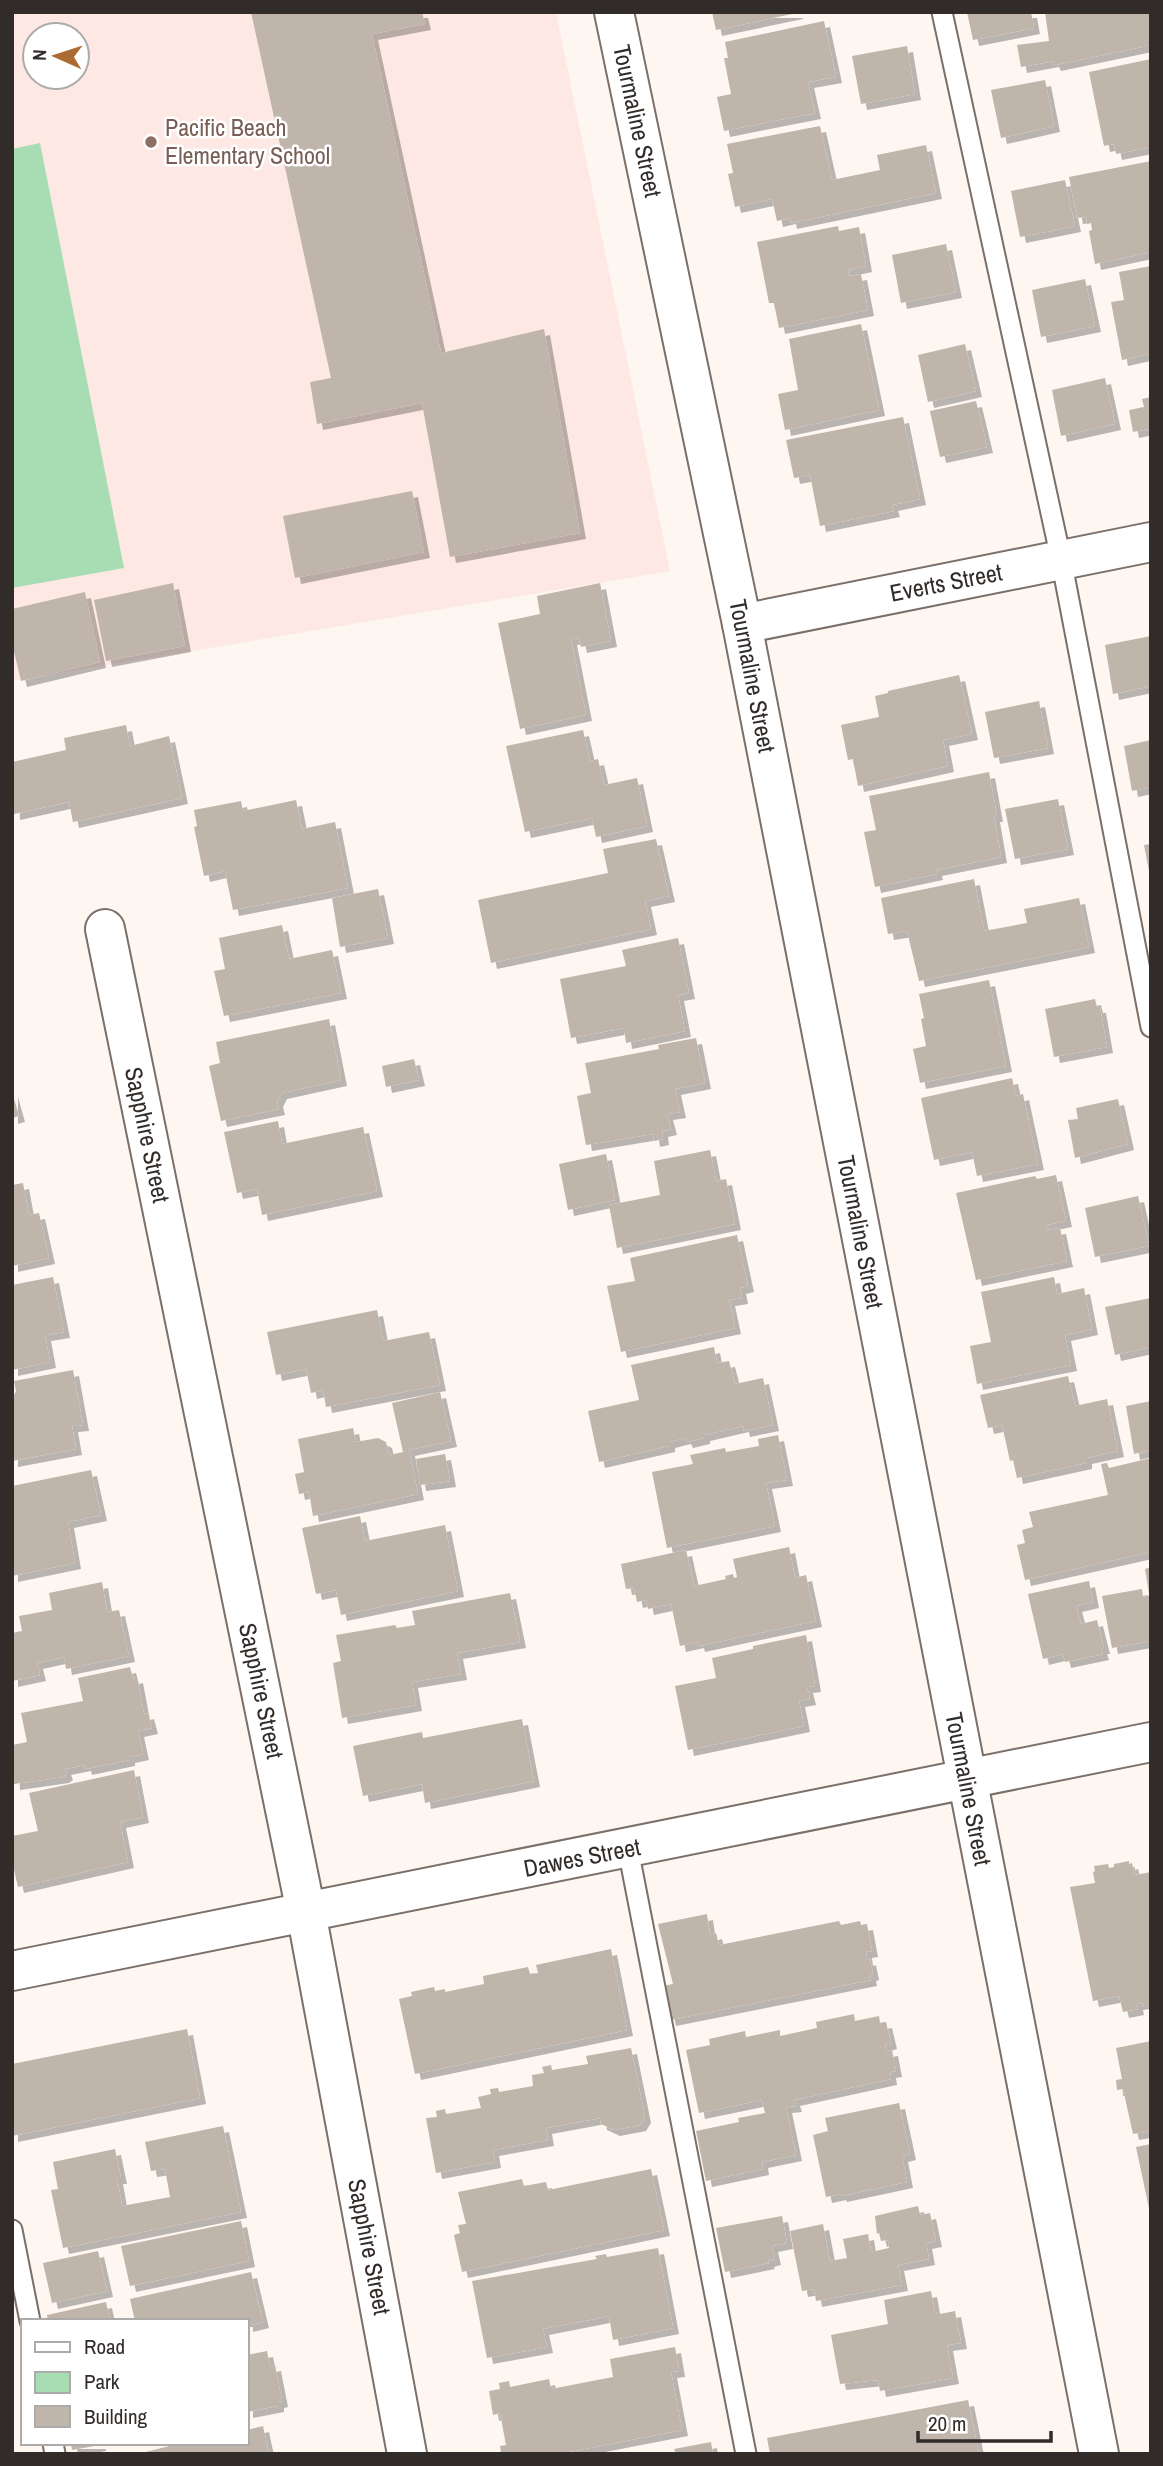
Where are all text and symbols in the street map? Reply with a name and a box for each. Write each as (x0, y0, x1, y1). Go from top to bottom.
north arrow (21, 21, 91, 91)
street label: Tourmaline Street (606, 41, 670, 201)
text: N (26, 49, 52, 61)
place label: Pacific Beach Elementary School (165, 111, 330, 171)
marker: Pacific Beach Elementary School (143, 134, 159, 150)
street label: Everts Street (887, 555, 1005, 609)
street label: Tourmaline Street (722, 597, 784, 756)
street label: Sapphire Street (118, 1064, 178, 1206)
street label: Tourmaline Street (830, 1153, 892, 1312)
street label: Sapphire Street (232, 1620, 292, 1762)
street label: Tourmaline Street (938, 1710, 1000, 1869)
street label: Dawes Street (521, 1830, 643, 1884)
street label: Sapphire Street (341, 2176, 399, 2318)
legend (21, 2319, 248, 2445)
text: Road (84, 2332, 125, 2361)
text: Park (84, 2367, 120, 2396)
scale bar (918, 2400, 1051, 2444)
text: Building (84, 2402, 148, 2431)
text: 20 m (928, 2409, 966, 2438)

